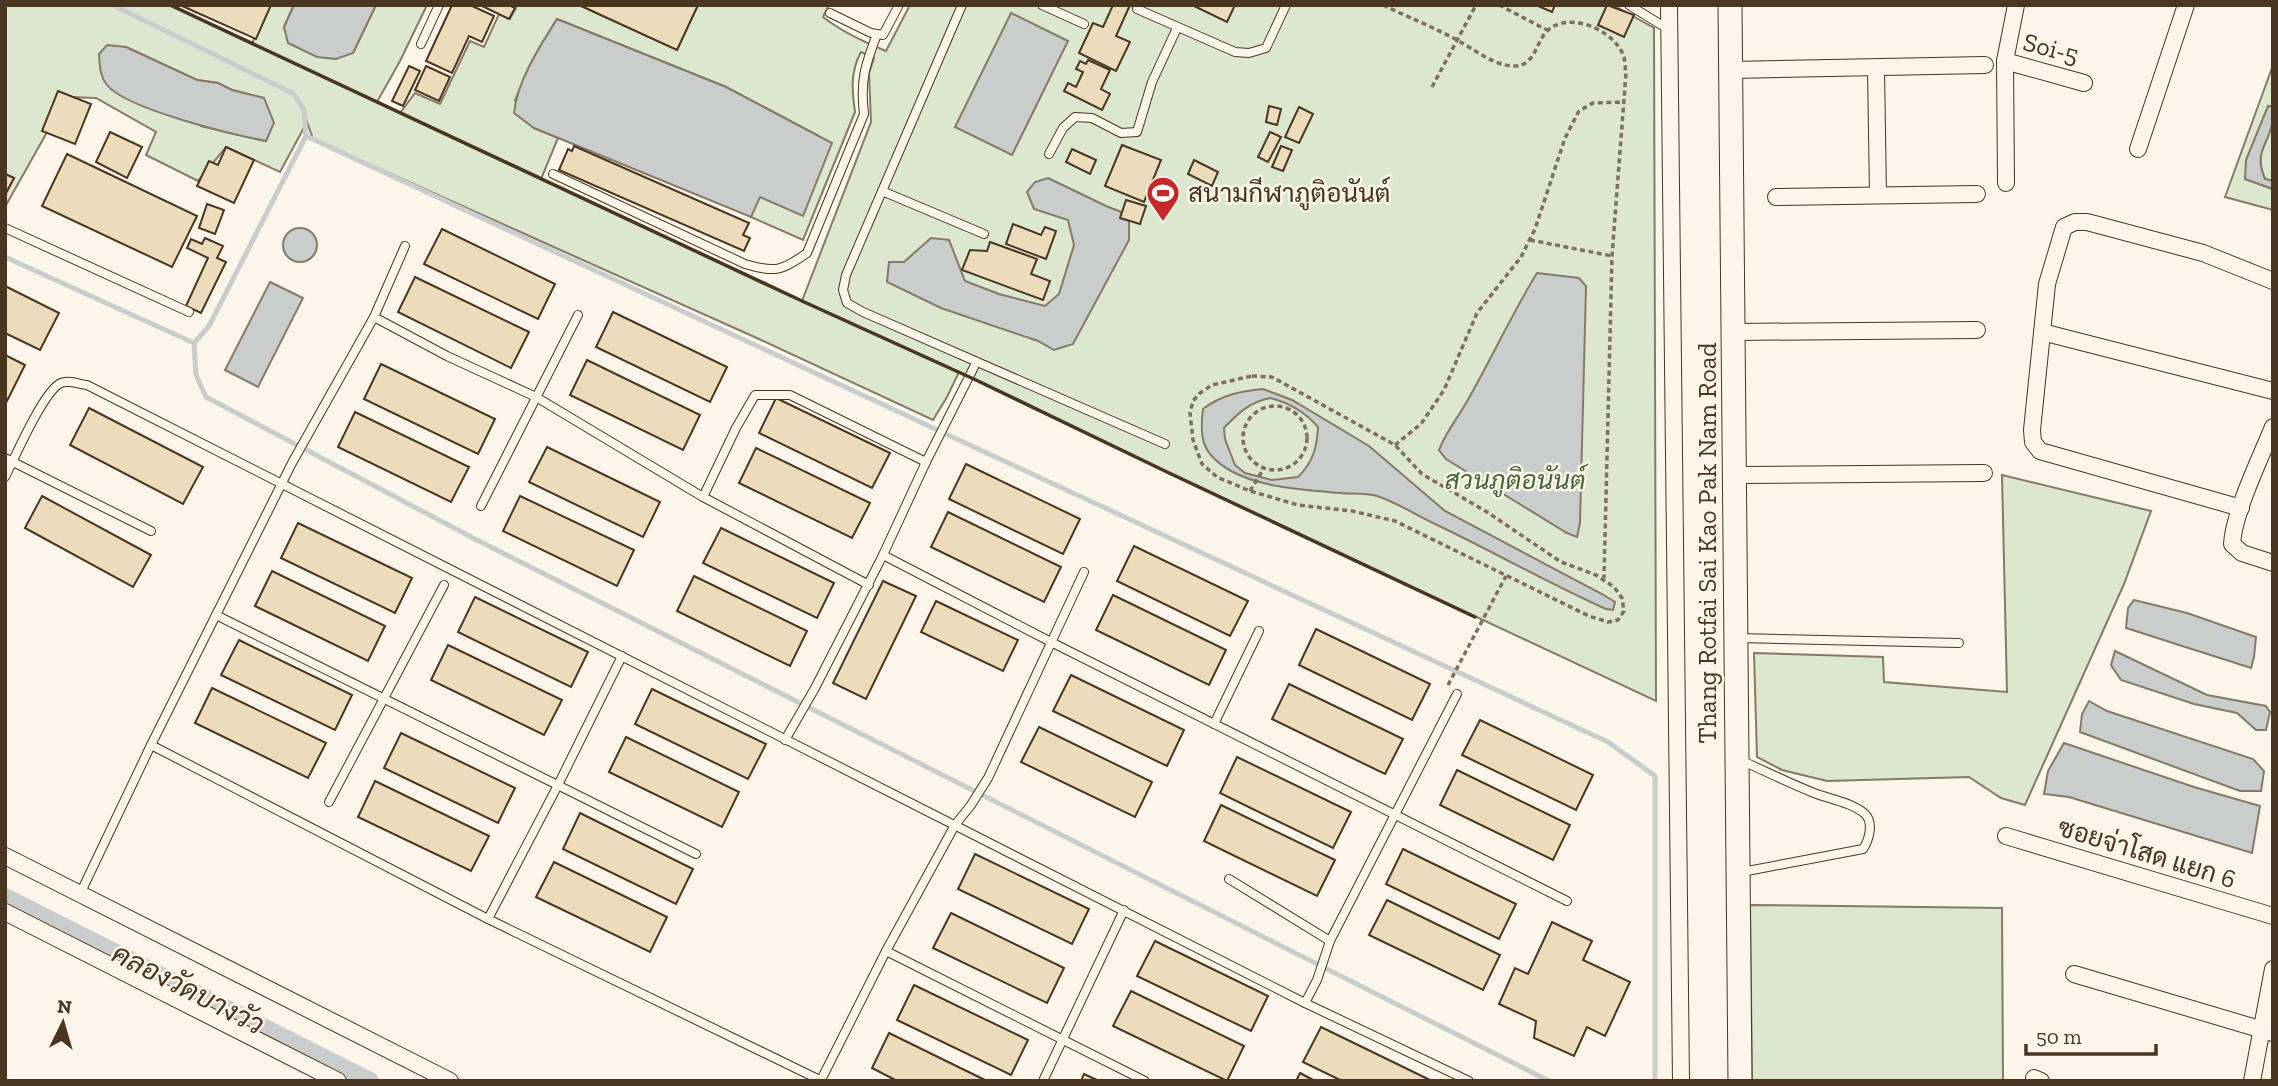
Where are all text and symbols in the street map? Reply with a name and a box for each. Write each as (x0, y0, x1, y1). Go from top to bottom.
street label: Soi-5 (2020, 25, 2082, 71)
sports icon: สนามกีฬาภูติอนันต์ (1144, 174, 1182, 223)
place label: สนามกีฬาภูติอนันต์ (1188, 176, 1391, 211)
street label: Thang Rotfai Sai Kao Pak Nam Road (1691, 342, 1723, 744)
park label: สวนภูติอนันต์ (1445, 463, 1589, 498)
street label: ซอยจ่าโสด แยก 6 (2054, 811, 2240, 895)
water label: คลองวัดบางวัว (106, 935, 270, 1041)
north arrow (28, 988, 98, 1058)
text: N (56, 994, 73, 1019)
scale bar (2026, 1012, 2156, 1056)
text: 50 m (2036, 1024, 2082, 1049)

